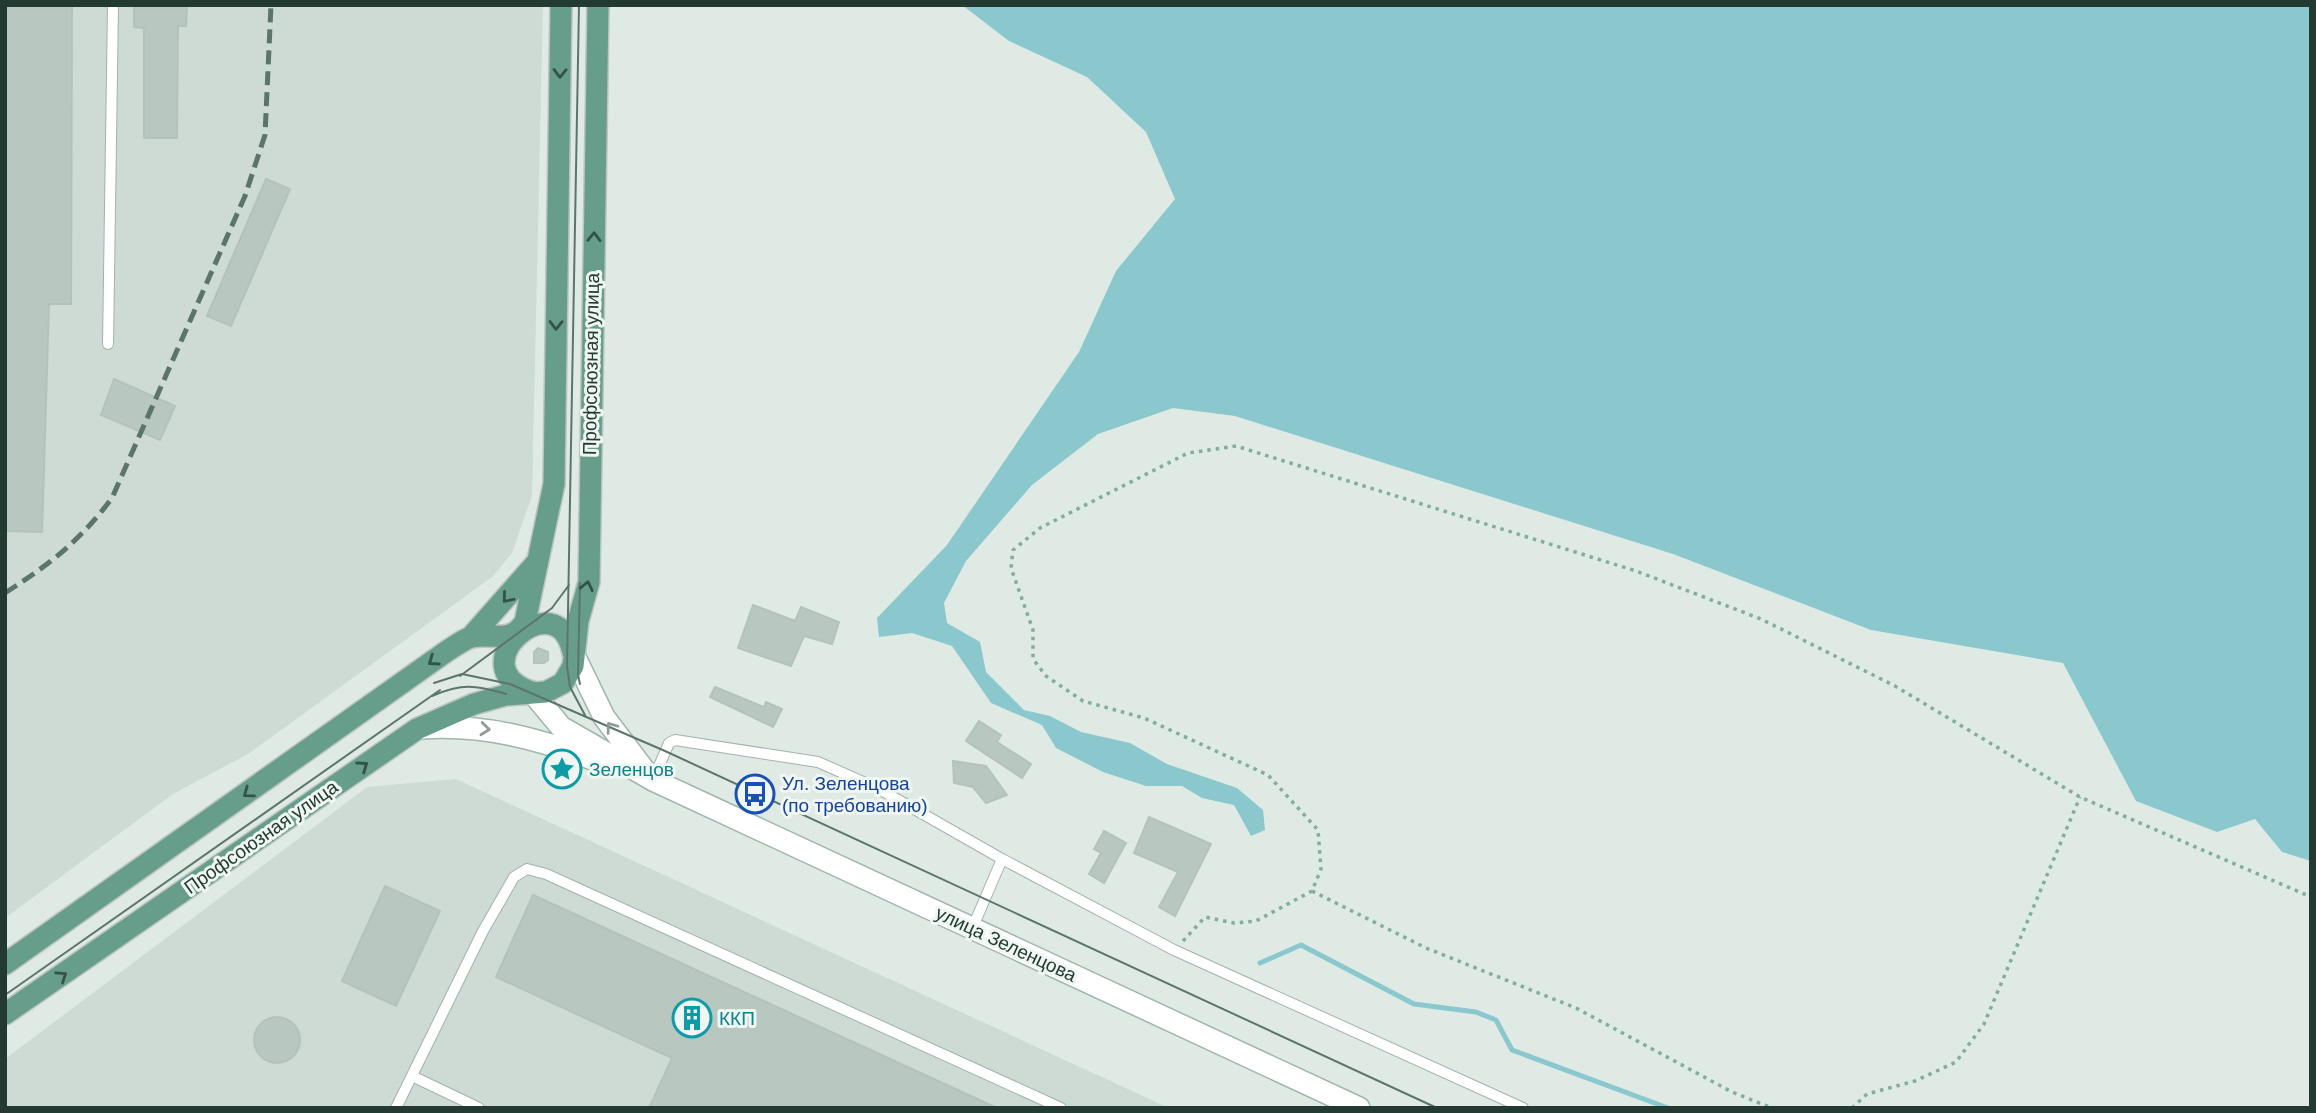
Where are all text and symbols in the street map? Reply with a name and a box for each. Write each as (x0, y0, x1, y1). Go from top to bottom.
one-way arrow (552, 69, 568, 79)
one-way arrow (586, 231, 601, 242)
street label: Профсоюзная улица (579, 272, 603, 455)
one-way arrow (548, 321, 564, 331)
one-way arrow (578, 581, 593, 593)
one-way arrow (503, 589, 515, 602)
one-way arrow (428, 653, 441, 665)
one-way arrow (479, 722, 491, 737)
one-way arrow (607, 722, 619, 735)
place icon: Зеленцов (541, 748, 583, 790)
place label: Зеленцов (589, 759, 674, 780)
one-way arrow (356, 761, 369, 774)
bus stop icon: Ул. Зеленцова (по требованию) (734, 773, 776, 815)
place label: Ул. Зеленцова (по требованию) (782, 773, 928, 816)
street label: Профсоюзная улица (180, 776, 342, 898)
one-way arrow (243, 785, 256, 797)
street label: улица Зеленцова (932, 902, 1080, 986)
one-way arrow (54, 971, 67, 984)
building icon: ККП (671, 997, 713, 1039)
place label: ККП (719, 1008, 755, 1029)

